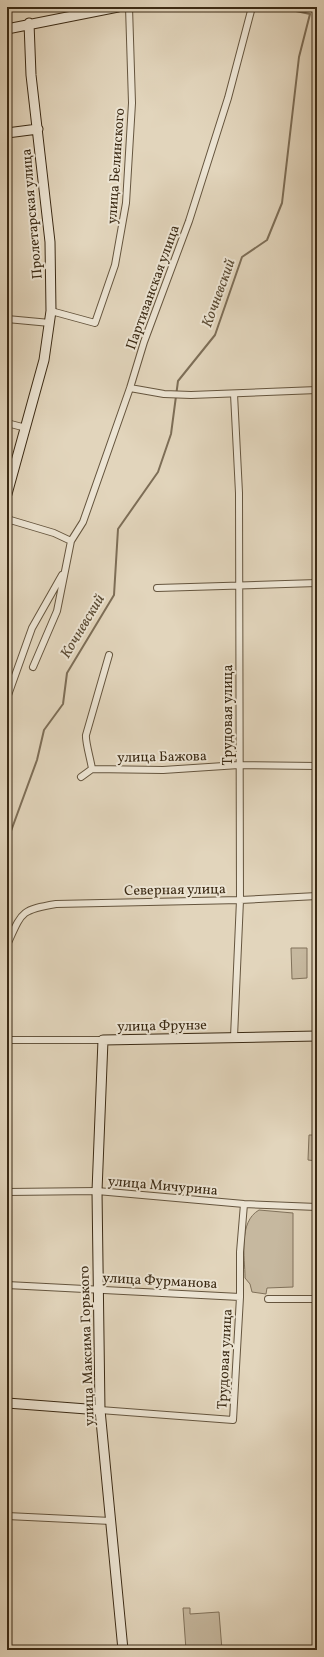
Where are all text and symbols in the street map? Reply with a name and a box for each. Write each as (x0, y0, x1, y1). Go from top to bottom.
street label: улица Белинского (103, 108, 130, 225)
street label: Пролетарская улица (17, 148, 48, 280)
street label: Партизанская улица (122, 223, 185, 352)
water label: Кочневский (197, 256, 242, 331)
water label: Кочневский (56, 590, 111, 663)
street label: Трудовая улица (219, 665, 238, 765)
street label: улица Бажова (117, 747, 207, 768)
street label: Северная улица (124, 880, 226, 901)
street label: улица Фрунзе (117, 1016, 207, 1037)
street label: улица Мичурина (107, 1172, 219, 1201)
street label: улица Максима Горького (75, 1265, 100, 1426)
street label: улица Фурманова (102, 1269, 218, 1294)
street label: Трудовая улица (213, 1308, 238, 1410)

